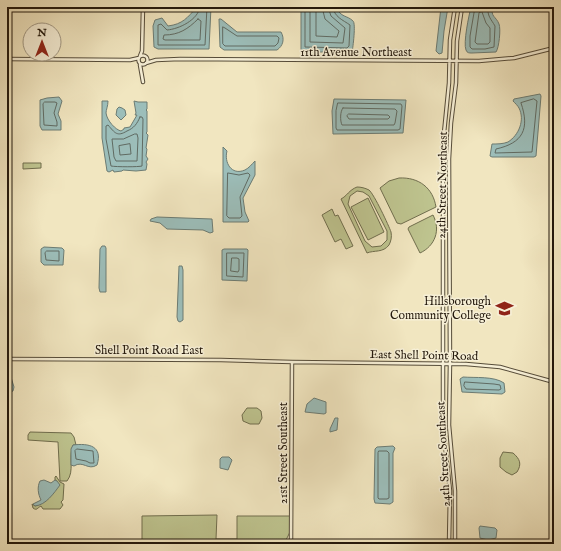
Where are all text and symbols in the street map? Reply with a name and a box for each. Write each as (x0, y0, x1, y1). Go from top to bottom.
north arrow (22, 22, 62, 62)
text: N (36, 26, 47, 40)
street label: 11th Avenue Northeast (300, 45, 412, 60)
street label: 24th Street Northeast (434, 131, 451, 239)
place label: Hillsborough Community College (390, 294, 492, 323)
school or university icon: Hillsborough Community College (494, 298, 514, 318)
street label: Shell Point Road East (95, 343, 203, 358)
street label: East Shell Point Road (370, 347, 479, 364)
street label: 24th Street Southeast (433, 401, 454, 507)
street label: 21st Street Southeast (276, 402, 291, 504)

